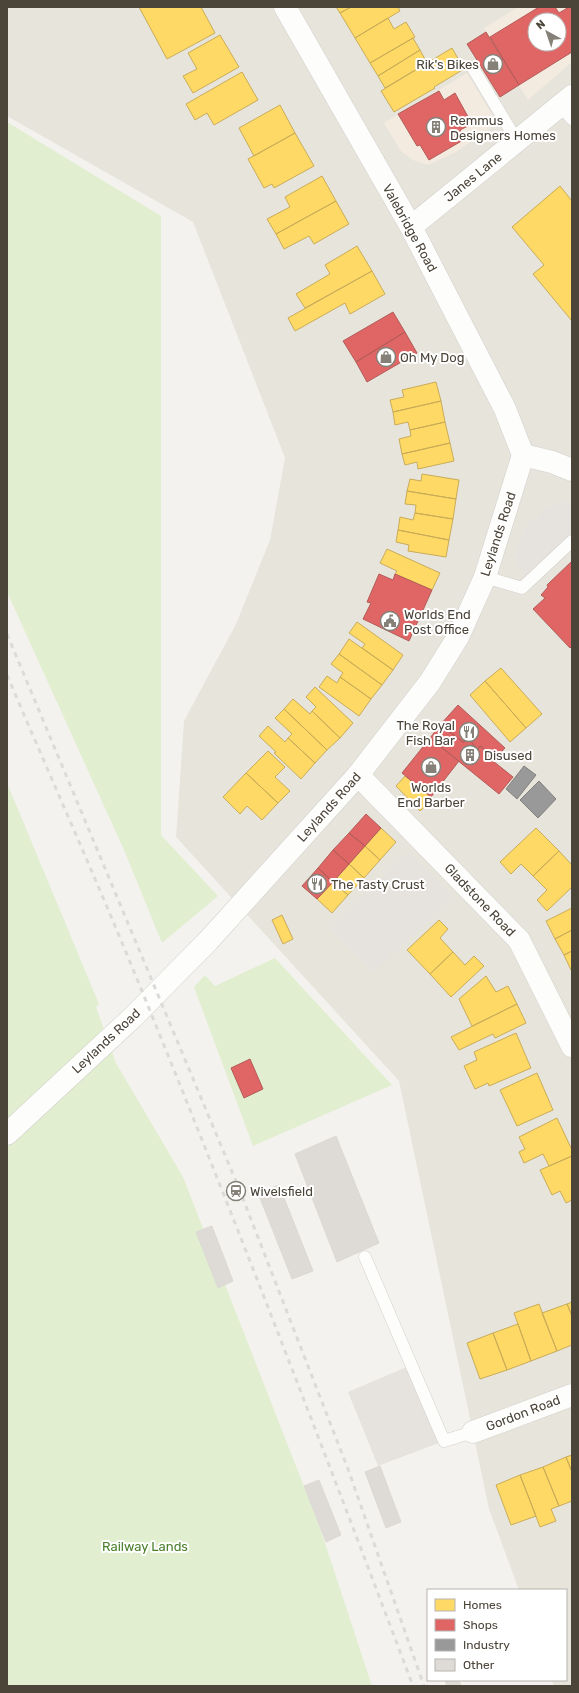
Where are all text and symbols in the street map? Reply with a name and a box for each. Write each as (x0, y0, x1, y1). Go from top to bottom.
north arrow (527, 12, 567, 52)
text: N (534, 17, 548, 32)
shop icon: Rik's Bikes (482, 53, 504, 75)
place label: Rik's Bikes (416, 57, 479, 72)
place label: Remmus Designers Homes (450, 113, 556, 144)
building icon: Remmus Designers Homes (425, 116, 447, 138)
street label: Janes Lane (441, 149, 505, 205)
street label: Valebridge Road (379, 182, 440, 275)
shop icon: Oh My Dog (375, 346, 397, 368)
place label: Oh My Dog (400, 350, 464, 366)
street label: Leylands Road (477, 490, 519, 578)
place label: Worlds End Post Office (404, 607, 471, 637)
public building icon: Worlds End Post Office (379, 610, 401, 632)
place label: The Royal Fish Bar (396, 718, 455, 748)
restaurant icon: The Royal Fish Bar (458, 721, 480, 743)
building icon: Disused (459, 744, 481, 766)
place label: Disused (484, 748, 532, 763)
shop icon: Worlds End Barber (420, 756, 442, 778)
street label: Leylands Road (294, 769, 364, 845)
place label: Worlds End Barber (397, 780, 465, 810)
street label: Gladstone Road (442, 861, 518, 939)
restaurant icon: The Tasty Crust (306, 873, 328, 895)
place label: The Tasty Crust (331, 877, 425, 892)
street label: Leylands Road (69, 1006, 143, 1076)
station icon: Wivelsfield (225, 1180, 247, 1202)
place label: Wivelsfield (250, 1184, 313, 1199)
street label: Gordon Road (484, 1392, 562, 1434)
park label: Railway Lands (102, 1539, 188, 1554)
legend (427, 1589, 567, 1681)
text: Homes (463, 1598, 502, 1612)
text: Shops (463, 1618, 498, 1632)
text: Industry (463, 1638, 510, 1652)
text: Other (463, 1658, 495, 1672)

